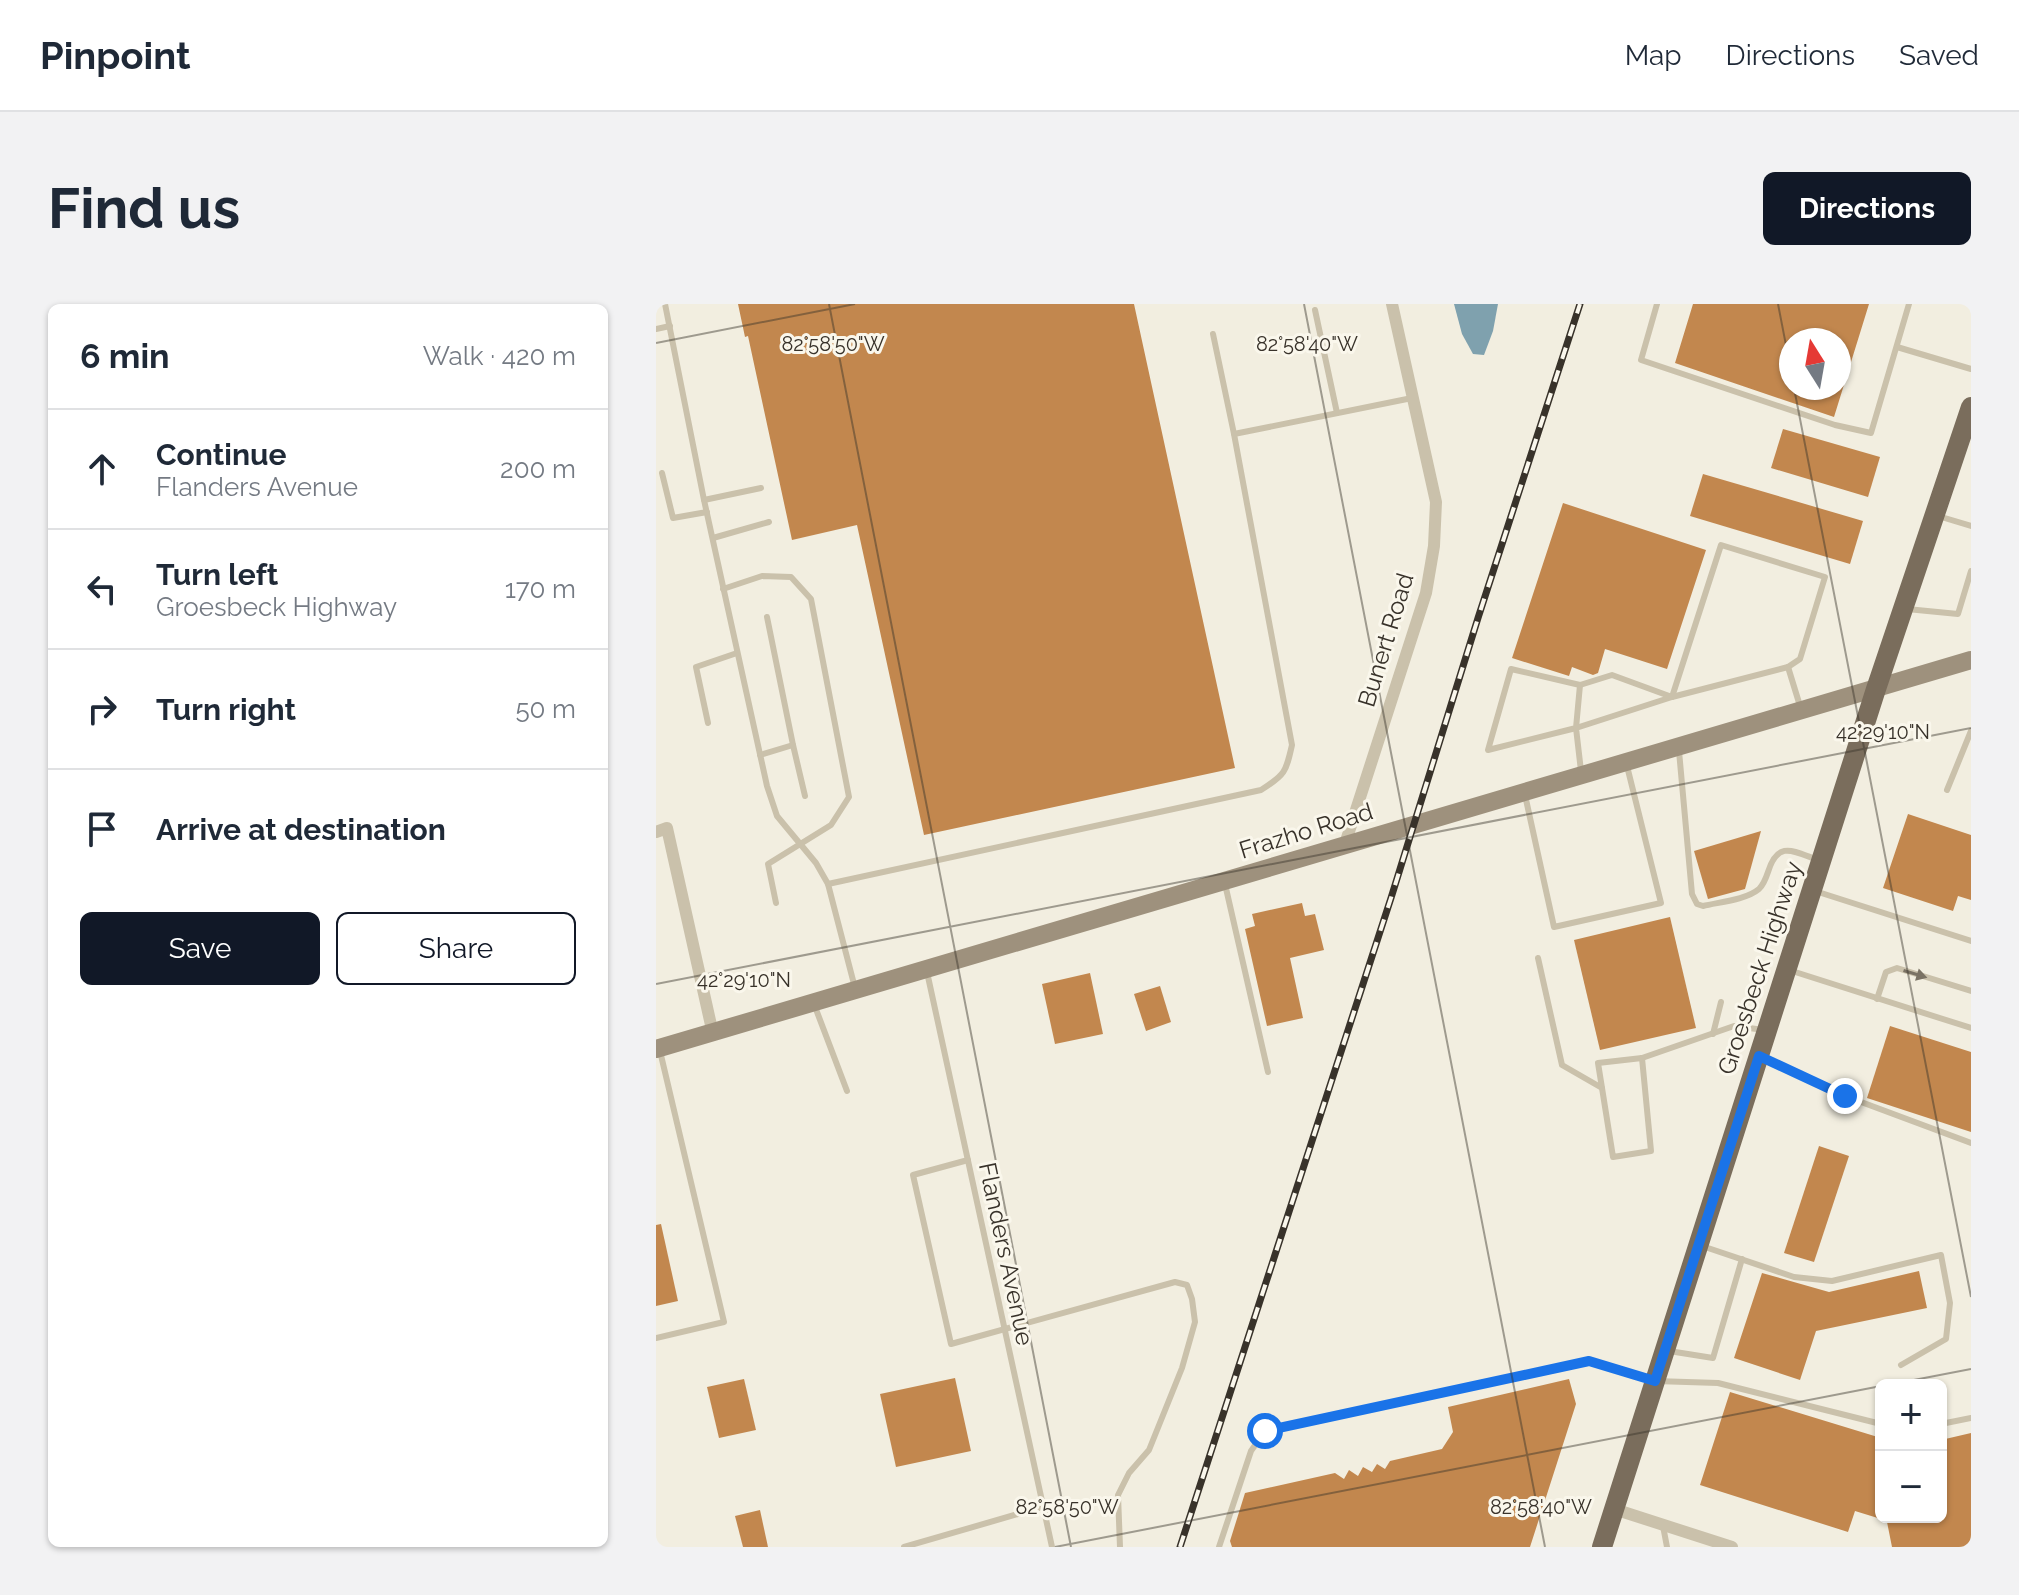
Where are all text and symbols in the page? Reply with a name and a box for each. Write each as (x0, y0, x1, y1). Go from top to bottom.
text: Pinpoint (40, 33, 191, 78)
text: Map (1625, 39, 1682, 72)
text: Directions (1726, 39, 1855, 72)
text: Saved (1899, 39, 1979, 72)
button: Directions (1763, 172, 1971, 245)
text: Find us (48, 175, 240, 241)
north arrow (1779, 328, 1851, 400)
text: 82°58'50"W (781, 332, 885, 356)
text: 82°58'40"W (1256, 332, 1358, 356)
text: 6 min (80, 336, 170, 376)
text: Walk · 420 m (423, 341, 576, 371)
text: Continue (156, 437, 287, 472)
icon: ahead (80, 447, 124, 491)
text: 200 m (500, 454, 576, 484)
text: Flanders Avenue (156, 472, 358, 502)
text: Turn left (156, 557, 278, 592)
icon: left (80, 567, 124, 611)
street label: Bunert Road (1351, 569, 1420, 710)
text: 170 m (505, 574, 576, 604)
text: Groesbeck Highway (156, 592, 397, 622)
icon: right (80, 687, 124, 731)
text: Turn right (156, 692, 296, 727)
text: 50 m (515, 694, 576, 724)
text: 42°29'10"N (1836, 720, 1930, 744)
street label: Frazho Road (1235, 796, 1376, 865)
icon: arrive (80, 807, 124, 851)
text: Arrive at destination (156, 812, 446, 847)
street label: Groesbeck Highway (1711, 858, 1808, 1078)
button: Save (80, 912, 320, 985)
button: Share (336, 912, 576, 985)
text: 42°29'10"N (697, 968, 791, 992)
one-way arrow (1903, 968, 1927, 981)
route end (1827, 1078, 1863, 1114)
street label: Flanders Avenue (973, 1160, 1040, 1348)
map controls (1875, 1379, 1947, 1523)
button: + (1875, 1379, 1947, 1451)
route start (1247, 1413, 1283, 1449)
button: − (1875, 1451, 1947, 1523)
text: 82°58'50"W (1015, 1495, 1119, 1519)
text: 82°58'40"W (1490, 1495, 1592, 1519)

